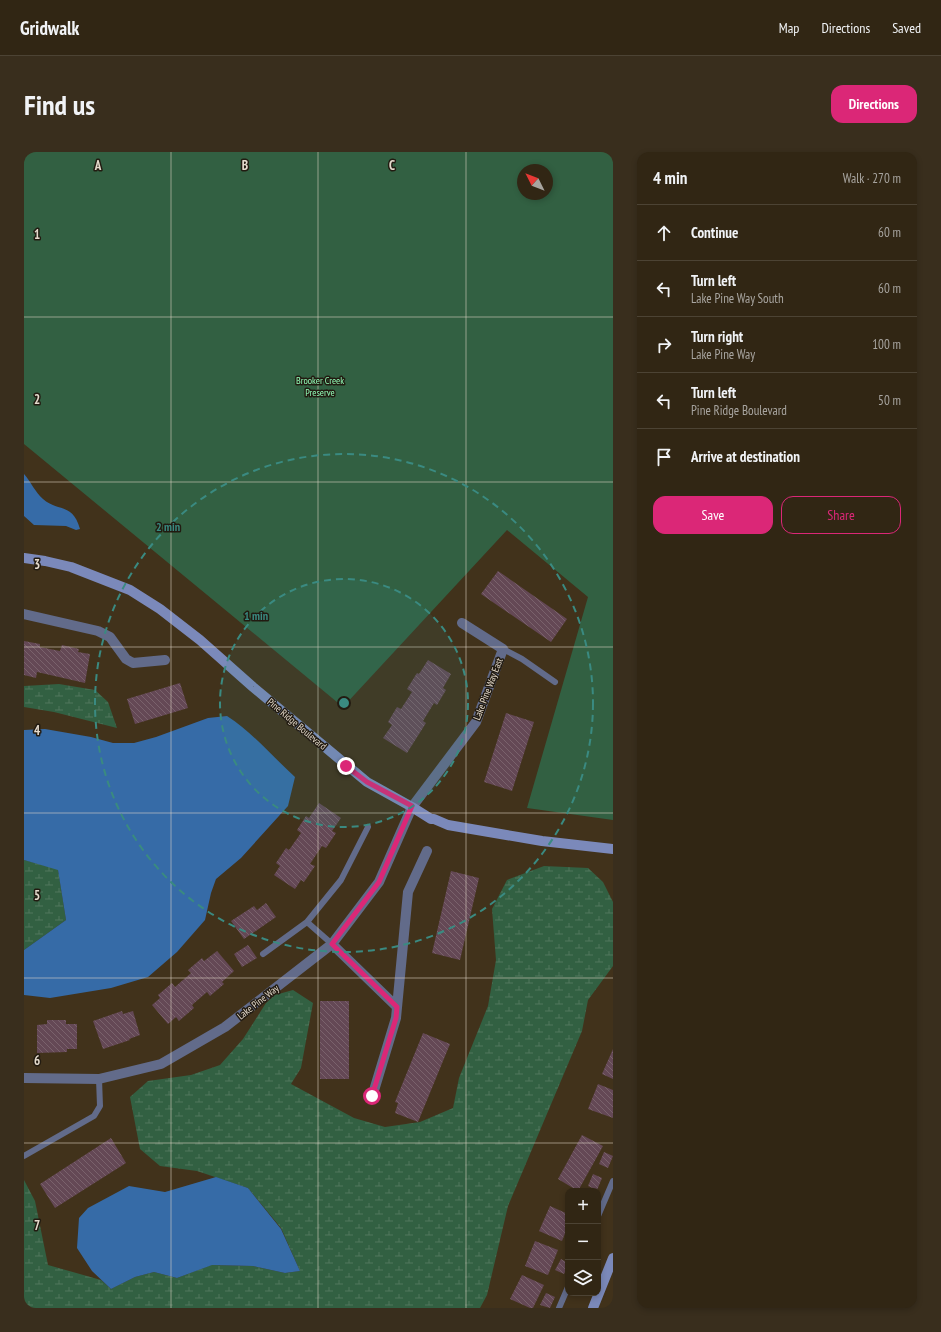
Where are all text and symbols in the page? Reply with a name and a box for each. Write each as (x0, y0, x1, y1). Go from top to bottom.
text: Gridwalk (20, 16, 79, 40)
text: Map (779, 19, 799, 37)
text: Directions (821, 19, 870, 37)
text: Saved (892, 19, 921, 37)
button: Directions (831, 85, 917, 123)
text: Find us (24, 86, 95, 123)
text: A (94, 157, 102, 174)
text: B (242, 157, 248, 174)
text: C (389, 157, 395, 174)
north arrow (517, 164, 553, 200)
text: 4 min (653, 167, 687, 189)
text: Walk · 270 m (843, 170, 901, 187)
icon: ahead (653, 222, 675, 244)
text: Continue (691, 223, 738, 242)
text: 60 m (878, 224, 901, 241)
text: 1 (34, 226, 40, 243)
text: Turn left (691, 271, 736, 290)
icon: left (653, 278, 675, 300)
text: 60 m (878, 280, 901, 297)
text: Lake Pine Way South (691, 290, 784, 307)
text: Turn right (691, 327, 743, 346)
icon: right (653, 334, 675, 356)
text: 100 m (872, 336, 901, 353)
text: Lake Pine Way (691, 346, 755, 363)
park label: Brooker Creek Preserve (296, 374, 344, 399)
text: Turn left (691, 383, 736, 402)
icon: left (653, 390, 675, 412)
text: 2 (34, 391, 40, 408)
text: 50 m (878, 392, 901, 409)
text: Pine Ridge Boulevard (691, 402, 787, 419)
icon: arrive (653, 446, 675, 468)
text: Arrive at destination (691, 447, 800, 466)
button: Save (653, 496, 773, 534)
button: Share (781, 496, 901, 534)
text: 2 min (156, 519, 180, 534)
text: 3 (34, 556, 40, 573)
text: 1 min (244, 608, 268, 623)
street label: Lake Pine Way East (470, 656, 506, 722)
street label: Pine Ridge Boulevard (265, 695, 329, 753)
centre of rings (337, 696, 351, 710)
text: 4 (34, 722, 41, 739)
route end (337, 757, 355, 775)
text: 5 (34, 887, 40, 904)
street label: Lake Pine Way (235, 982, 282, 1022)
text: 6 (34, 1052, 40, 1069)
route start (363, 1087, 381, 1105)
map controls (565, 1188, 601, 1296)
button: + (565, 1188, 601, 1224)
text: 7 (34, 1217, 40, 1234)
button: − (565, 1224, 601, 1260)
button: layers (565, 1260, 601, 1296)

